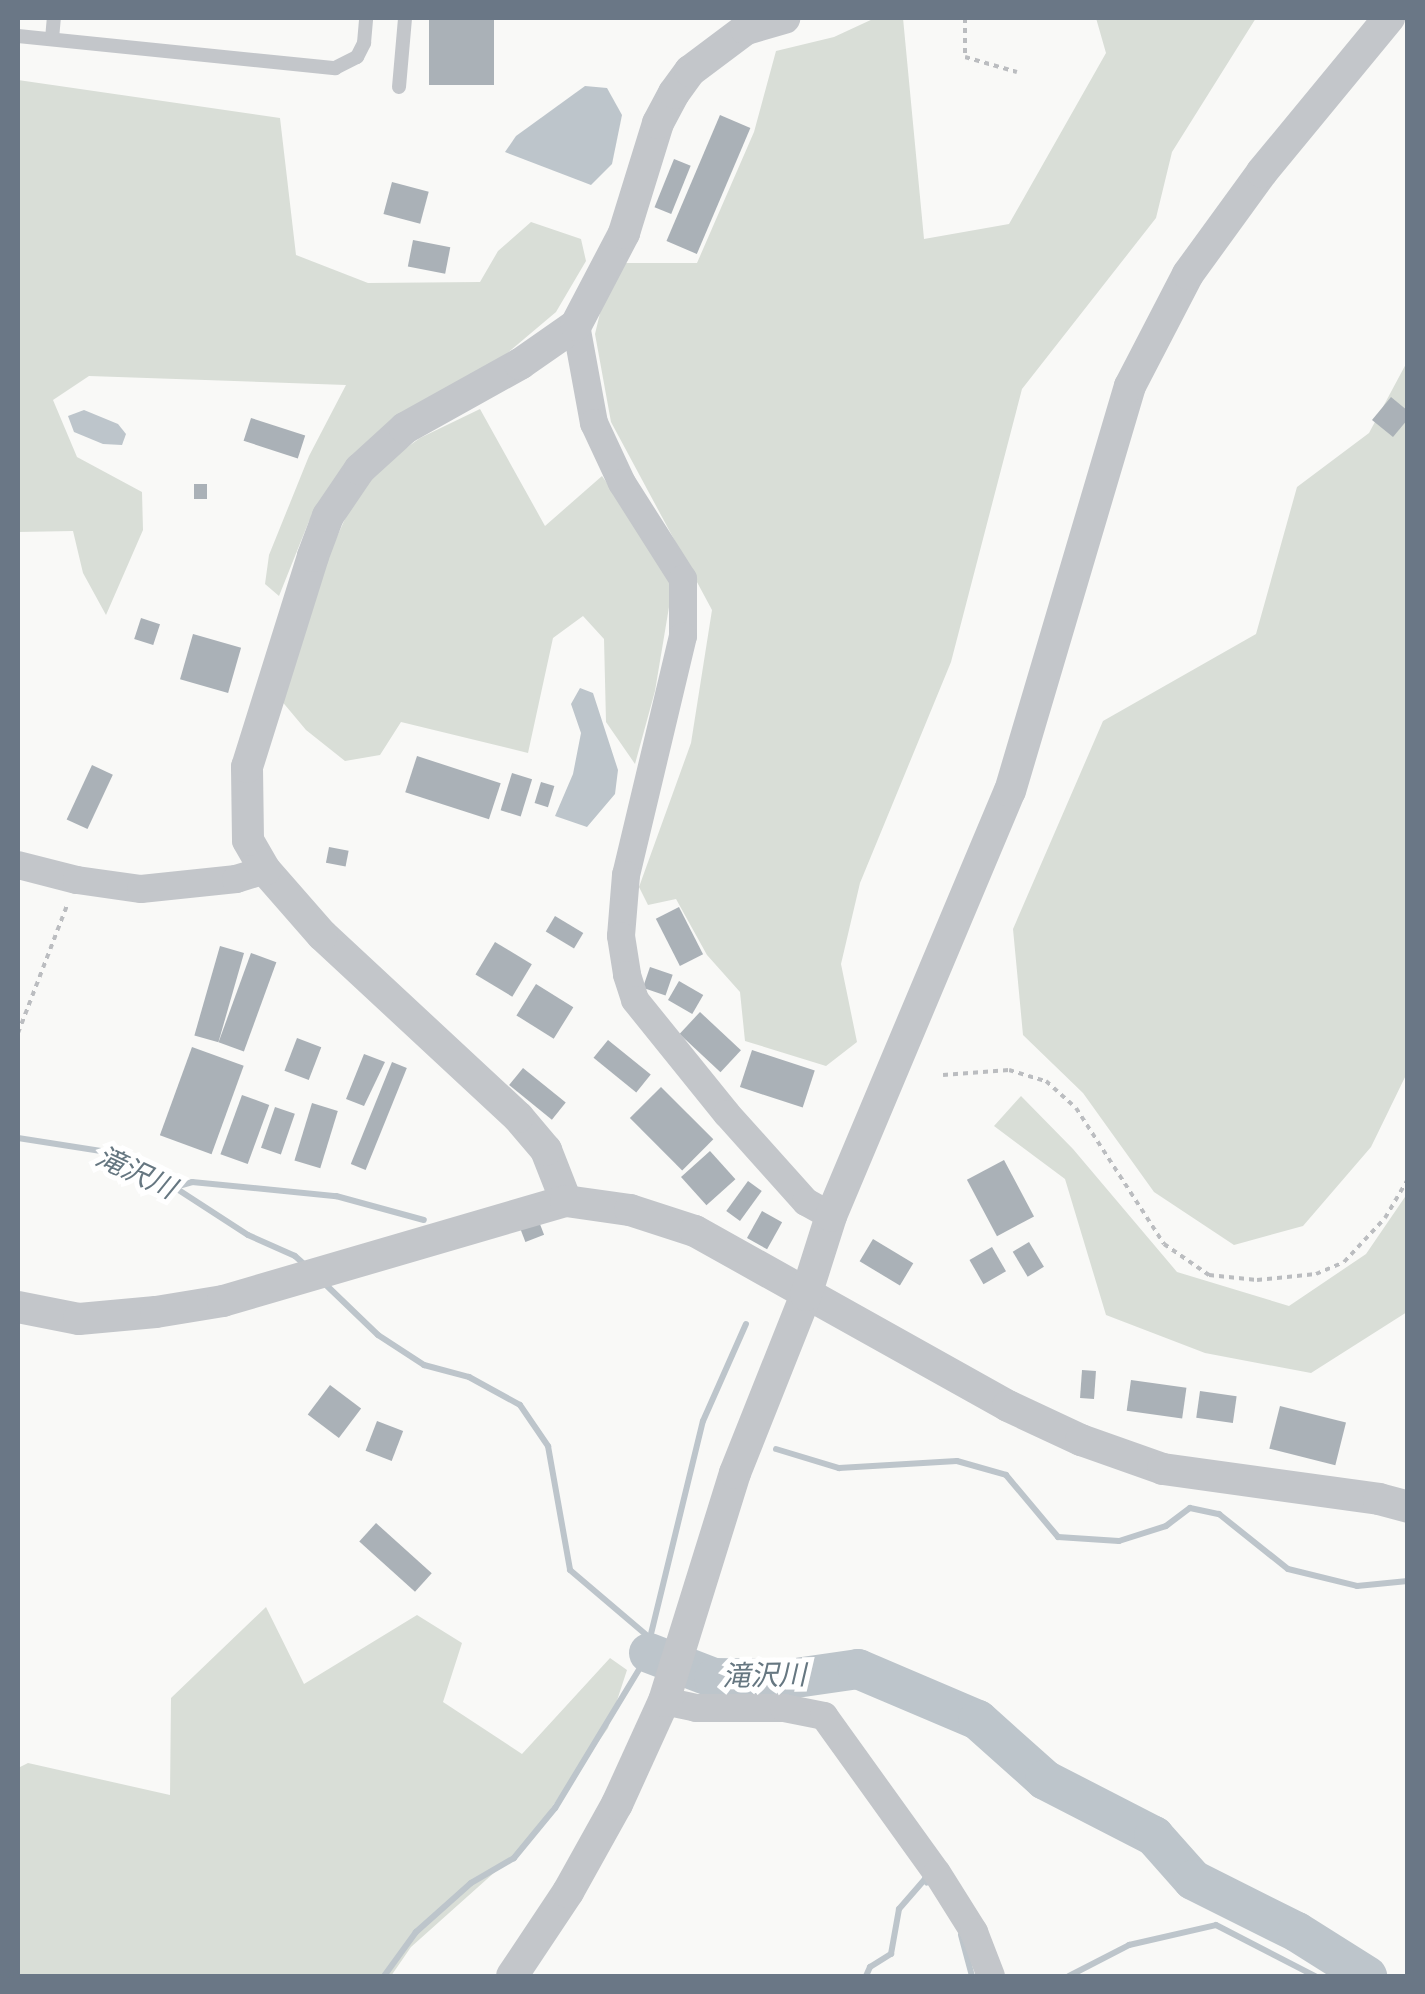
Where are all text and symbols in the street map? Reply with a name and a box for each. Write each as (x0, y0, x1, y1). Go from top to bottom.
water label: 滝沢川 (91, 1139, 181, 1205)
water label: 滝沢川 (722, 1657, 806, 1693)

